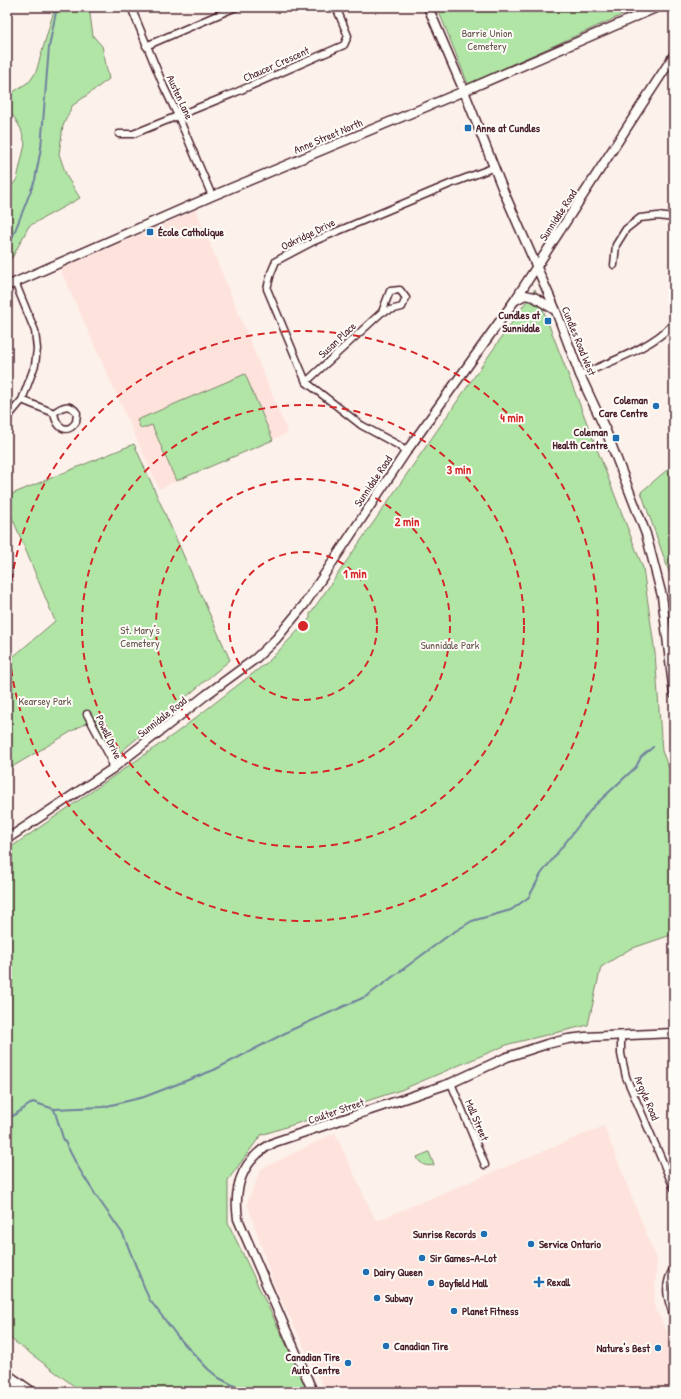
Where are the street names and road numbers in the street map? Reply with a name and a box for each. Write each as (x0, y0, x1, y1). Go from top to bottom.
street label: Chaucer Crescent (241, 43, 311, 85)
street label: Austen Lane (164, 73, 197, 122)
street label: Anne Street North (292, 115, 365, 157)
street label: Sunnidale Road (536, 186, 580, 243)
street label: Oakridge Drive (279, 215, 338, 253)
street label: Cundles Road West (559, 304, 599, 378)
street label: Susan Place (315, 319, 359, 361)
street label: Sunnidale Road (351, 452, 396, 509)
street label: Sunnidale Road (135, 693, 190, 740)
street label: Powell Drive (93, 713, 126, 762)
street label: Argyle Road (631, 1074, 663, 1123)
street label: Coulter Street (306, 1095, 366, 1127)
street label: Mall Street (462, 1097, 492, 1143)

